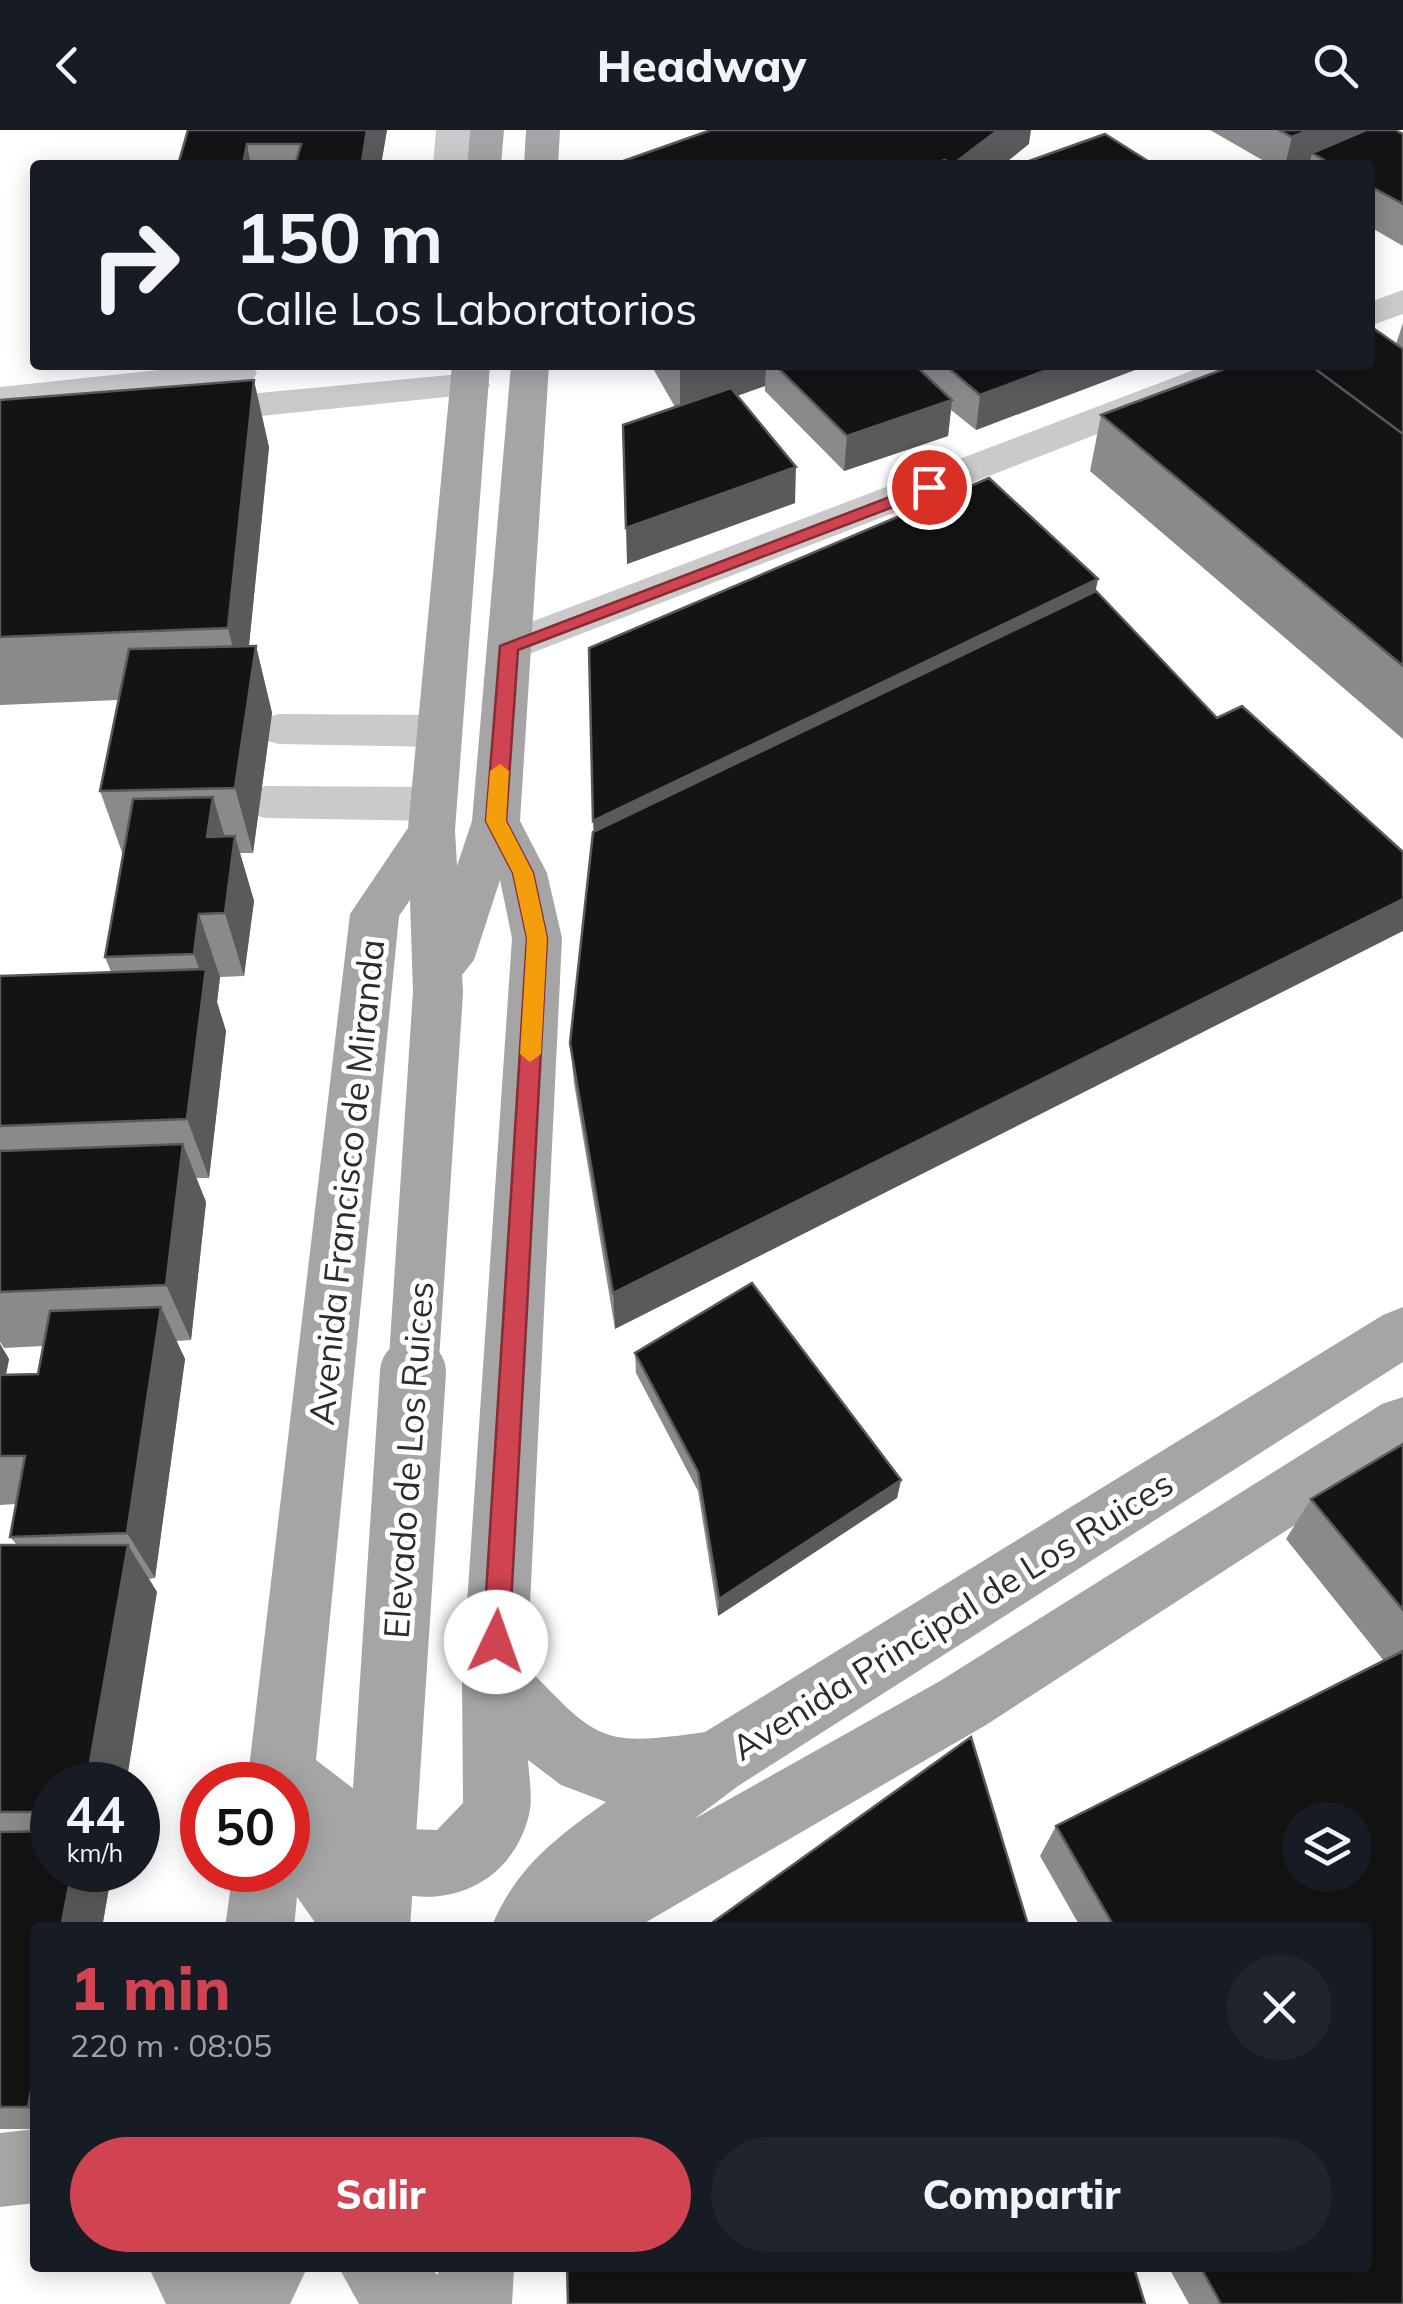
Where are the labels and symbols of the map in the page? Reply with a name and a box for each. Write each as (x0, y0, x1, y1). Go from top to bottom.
pin (887, 445, 972, 530)
street label: Avenida Francisco de Miranda (299, 937, 393, 1427)
street label: Elevado de Los Ruices (374, 1280, 442, 1640)
street label: Avenida Principal de Los Ruices (723, 1461, 1181, 1769)
position arrow (444, 1590, 548, 1694)
speed limit sign: 50 (180, 1762, 310, 1892)

